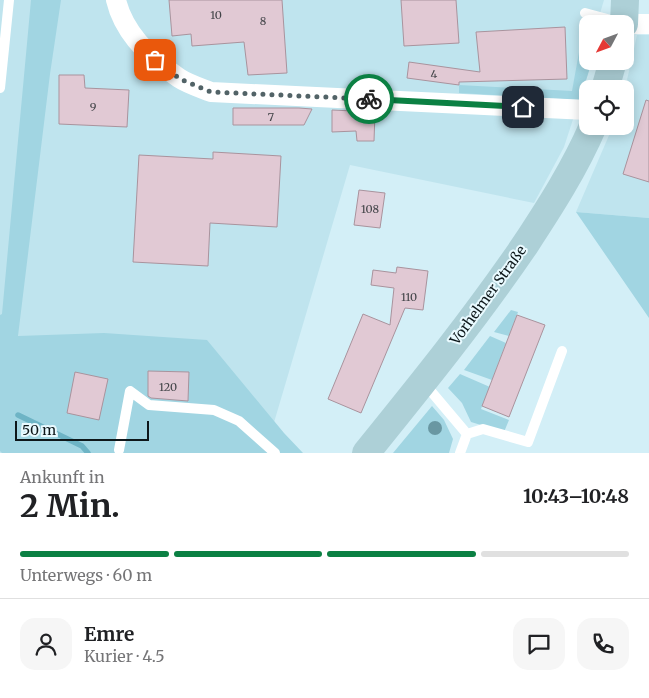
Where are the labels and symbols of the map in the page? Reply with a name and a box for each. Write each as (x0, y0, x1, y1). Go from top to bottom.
house number: 10 (210, 8, 222, 22)
house number: 8 (260, 14, 267, 28)
north arrow (579, 15, 634, 70)
pin (134, 39, 176, 81)
house number: 4 (431, 67, 438, 81)
courier (344, 74, 394, 124)
pin (502, 86, 544, 128)
house number: 9 (90, 100, 97, 114)
house number: 7 (268, 110, 274, 124)
house number: 108 (361, 202, 379, 216)
street label: Vorhelmer Straße (445, 242, 530, 349)
house number: 110 (401, 290, 417, 304)
house number: 120 (159, 380, 177, 394)
scale bar (15, 418, 149, 441)

